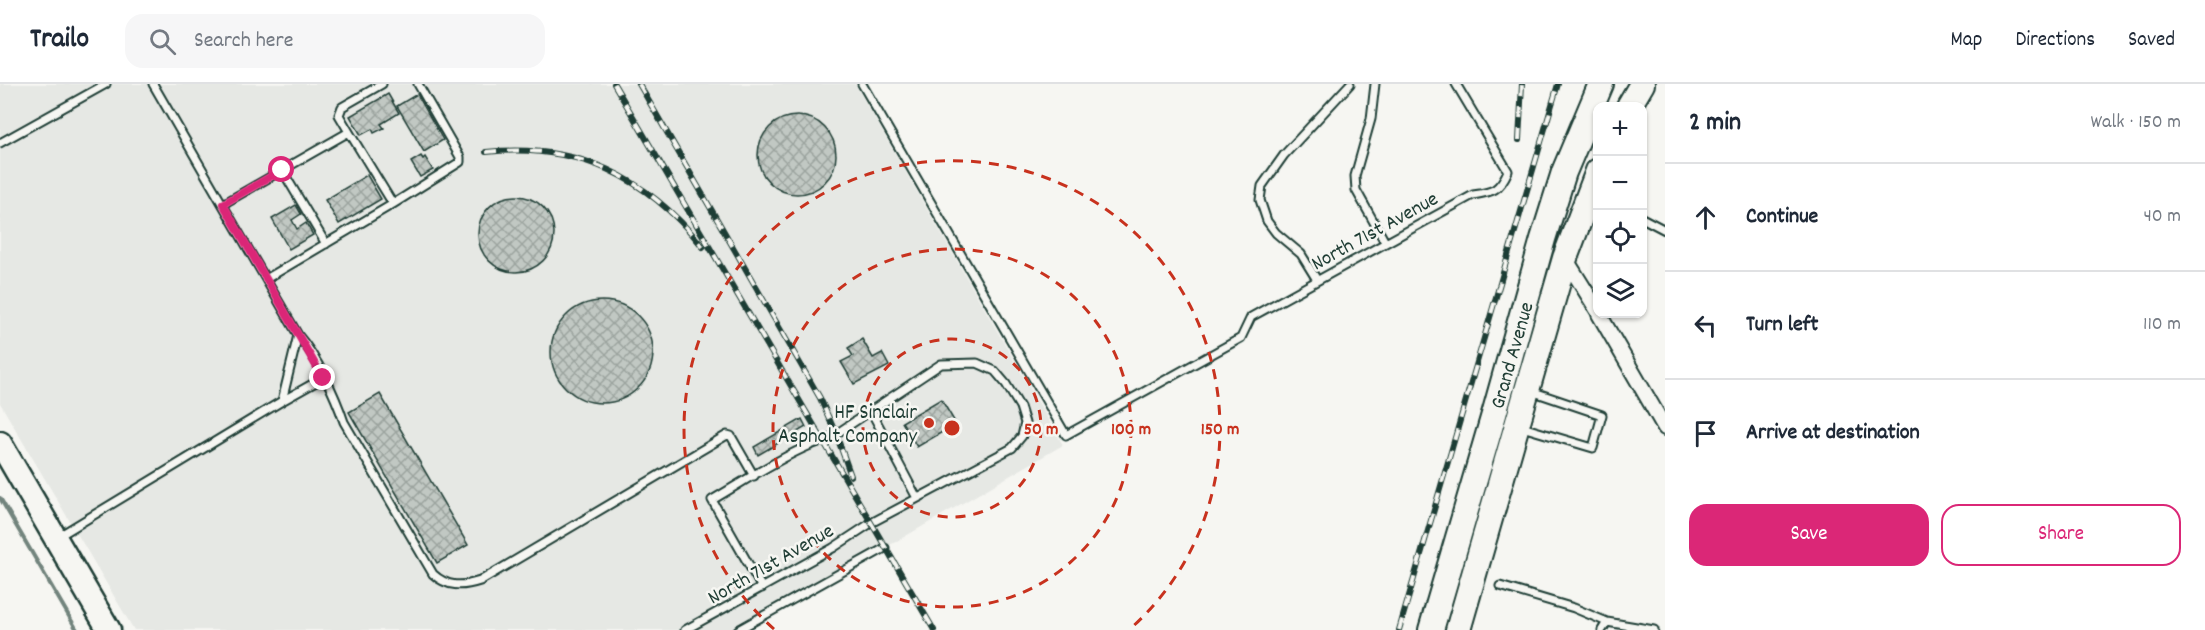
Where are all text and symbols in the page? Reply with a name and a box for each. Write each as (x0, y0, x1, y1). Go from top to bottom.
search box (125, 14, 545, 68)
text: Trailo (30, 21, 89, 61)
icon: search (146, 25, 179, 58)
text: Search here (194, 26, 293, 57)
text: Map (1951, 26, 1982, 56)
text: Directions (2015, 26, 2095, 56)
text: Saved (2128, 26, 2175, 56)
map controls (1593, 102, 1647, 318)
button: + (1593, 102, 1647, 156)
text: 2 min (1689, 105, 1741, 142)
text: Walk · 150 m (2091, 109, 2181, 137)
route start (268, 156, 294, 182)
button: − (1593, 156, 1647, 210)
street label: North 71st Avenue (1306, 185, 1444, 280)
icon: ahead (1689, 201, 1722, 234)
text: Continue (1746, 202, 1818, 233)
text: 40 m (2143, 203, 2181, 231)
button: locate (1593, 210, 1647, 264)
button: layers (1593, 264, 1647, 318)
street label: Grand Avenue (1484, 299, 1543, 413)
icon: left (1689, 309, 1722, 342)
text: Turn left (1746, 310, 1818, 341)
text: 110 m (2143, 311, 2181, 339)
route end (309, 364, 335, 390)
place label: HF Sinclair Asphalt Company (778, 399, 917, 453)
marker: HF Sinclair Asphalt Company (922, 416, 936, 430)
icon: arrive (1689, 417, 1722, 450)
centre of rings (942, 418, 962, 438)
text: 50 m (1024, 418, 1058, 443)
text: 100 m (1111, 418, 1151, 443)
text: 150 m (1201, 418, 1239, 443)
text: Arrive at destination (1746, 418, 1920, 449)
button: Save (1689, 504, 1929, 566)
button: Share (1941, 504, 2181, 566)
street label: North 71st Avenue (703, 517, 840, 614)

